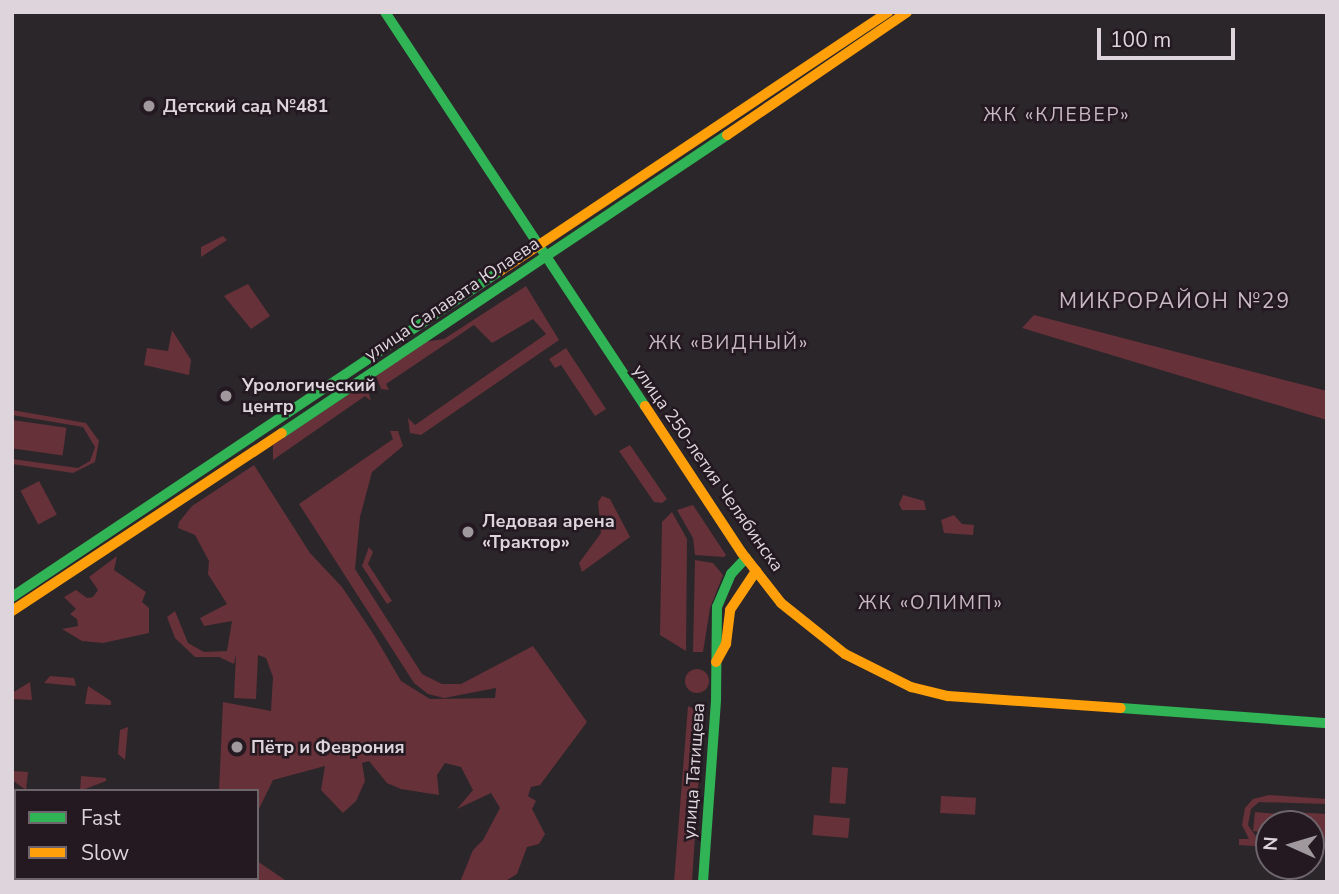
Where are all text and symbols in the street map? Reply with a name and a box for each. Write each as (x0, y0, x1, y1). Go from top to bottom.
scale bar (1101, 14, 1239, 58)
text: 100 m (1110, 26, 1171, 54)
place label: Детский сад №481 (163, 95, 328, 117)
marker: Детский сад №481 (141, 98, 157, 114)
district label: ЖК «КЛЕВЕР» (985, 105, 1129, 127)
street label: улица Салавата Юлаева (361, 233, 543, 365)
district label: МИКРОРАЙОН №29 (1061, 288, 1289, 314)
district label: ЖК «ВИДНЫЙ» (650, 333, 808, 355)
street label: улица 250-летия Челябинска (628, 360, 788, 576)
place label: Урологический центр (242, 375, 376, 418)
marker: Урологический центр (216, 386, 236, 406)
place label: Ледовая арена «Трактор» (482, 511, 615, 554)
marker: Ледовая арена «Трактор» (460, 524, 476, 540)
district label: ЖК «ОЛИМП» (859, 593, 1003, 615)
street label: улица Татищева (678, 702, 710, 840)
place label: Пётр и Феврония (251, 736, 405, 758)
marker: Пётр и Феврония (229, 739, 245, 755)
legend (14, 789, 259, 880)
text: Fast (81, 804, 121, 832)
north arrow (1255, 810, 1325, 880)
text: N (1258, 836, 1285, 852)
text: Slow (81, 839, 129, 867)

